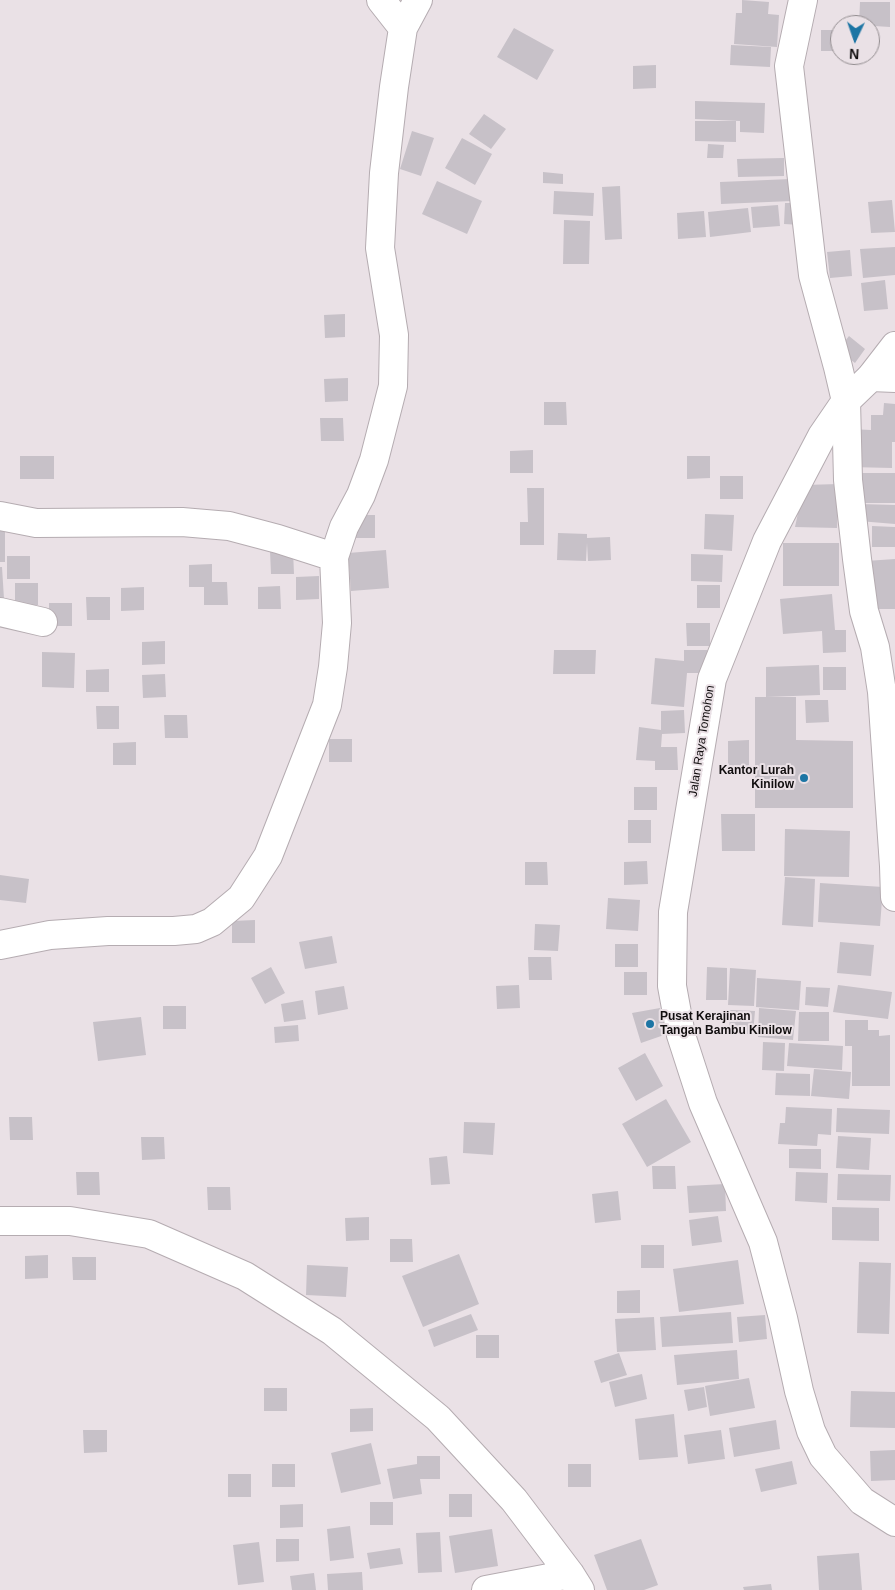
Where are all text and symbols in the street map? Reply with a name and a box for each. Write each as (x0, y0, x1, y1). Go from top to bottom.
north arrow (830, 15, 880, 65)
text: N (849, 46, 860, 62)
street label: Jalan Raya Tomohon (686, 684, 718, 798)
place label: Kantor Lurah Kinilow (719, 764, 794, 792)
marker: Kantor Lurah Kinilow (798, 772, 810, 784)
place label: Pusat Kerajinan Tangan Bambu Kinilow (660, 1010, 792, 1038)
marker: Pusat Kerajinan Tangan Bambu Kinilow (644, 1018, 656, 1030)

